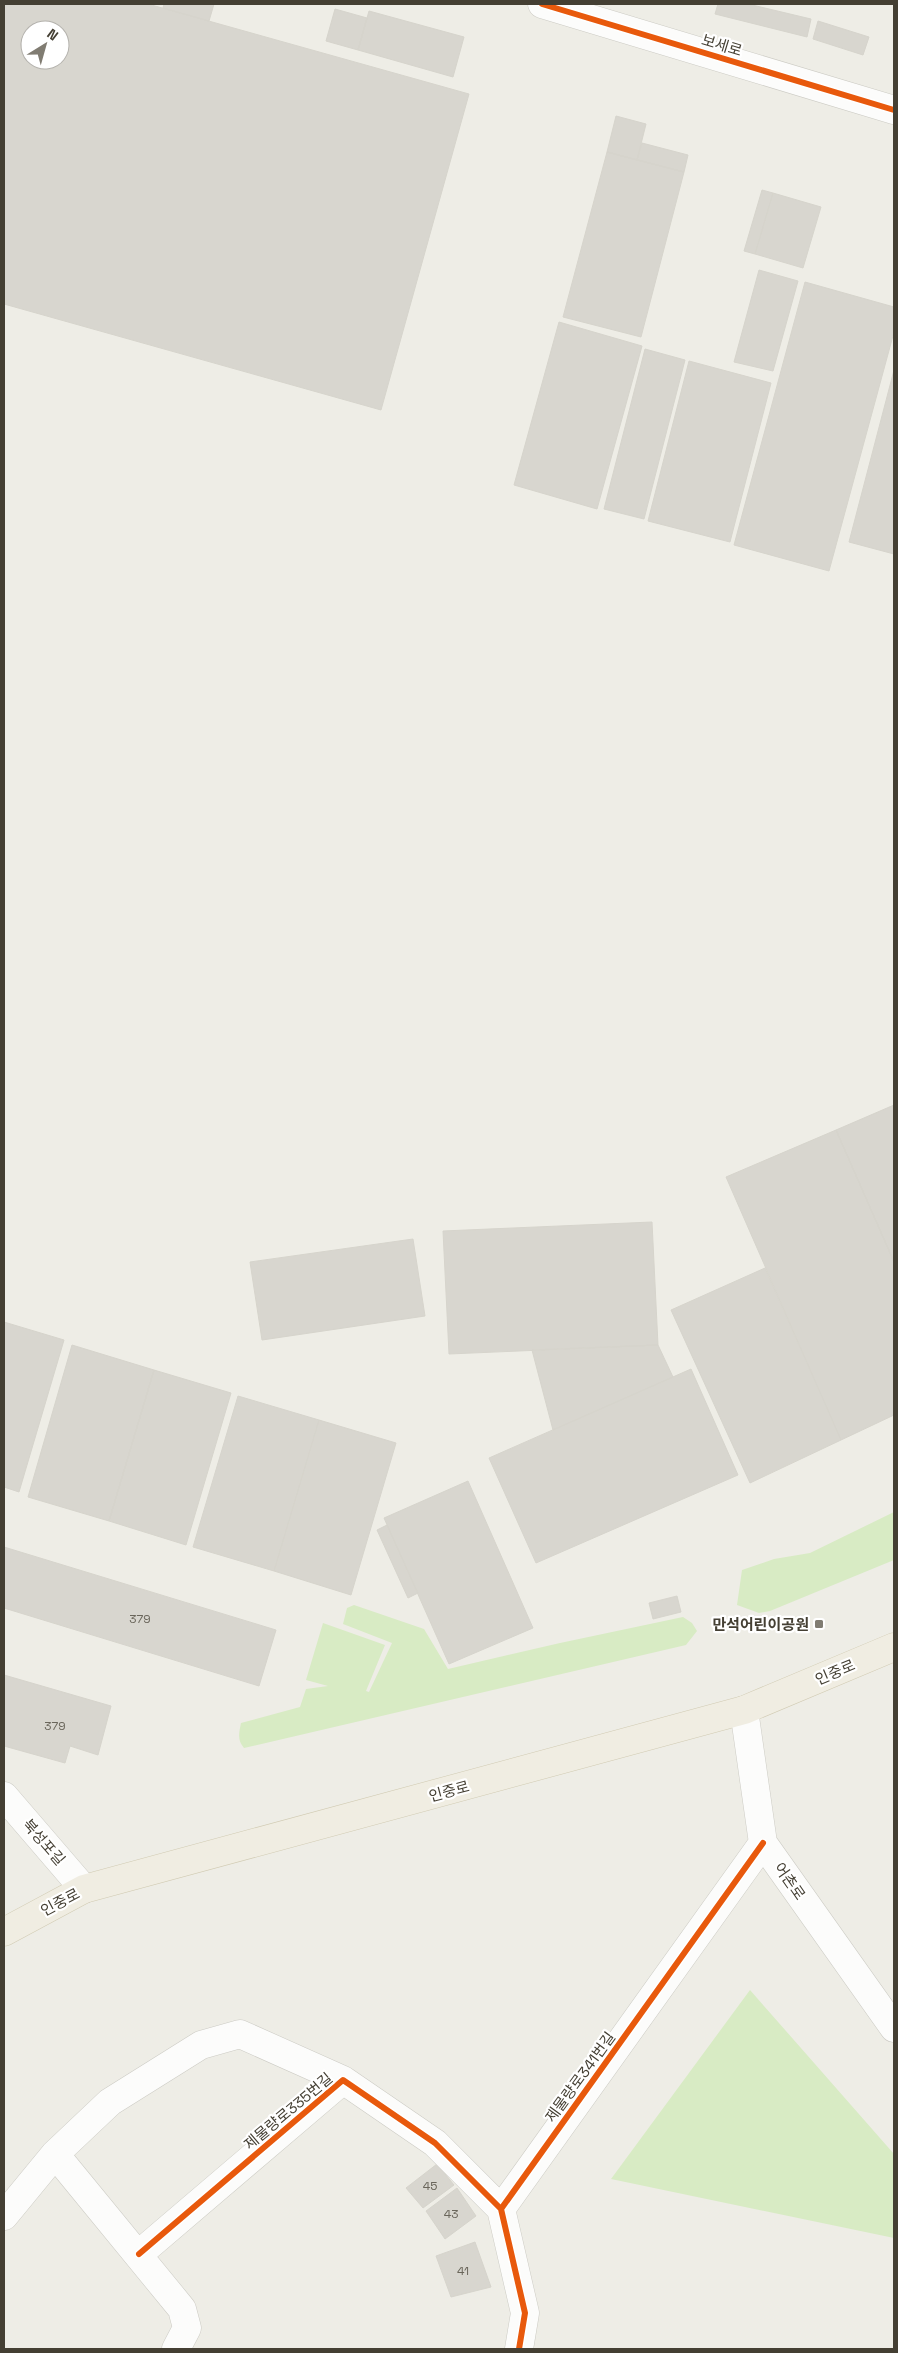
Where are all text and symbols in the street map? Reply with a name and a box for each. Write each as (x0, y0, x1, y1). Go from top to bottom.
north arrow (20, 20, 70, 70)
text: N (44, 25, 62, 45)
street label: 보세로 (699, 30, 745, 60)
house number: 379 (129, 1611, 151, 1627)
place label: 만석어린이공원 (712, 1615, 809, 1634)
marker: 만석어린이공원 (813, 1618, 825, 1630)
street label: 인중로 (812, 1655, 858, 1689)
house number: 379 (44, 1718, 66, 1734)
street label: 인중로 (427, 1776, 471, 1806)
street label: 북성포길 (19, 1815, 69, 1869)
street label: 어촌로 (770, 1859, 810, 1903)
street label: 인중로 (37, 1884, 83, 1920)
street label: 제물량로341번길 (541, 2028, 619, 2126)
street label: 제물량로335번길 (240, 2068, 336, 2154)
house number: 45 (423, 2178, 437, 2194)
house number: 43 (444, 2206, 458, 2222)
house number: 41 (457, 2263, 469, 2279)

